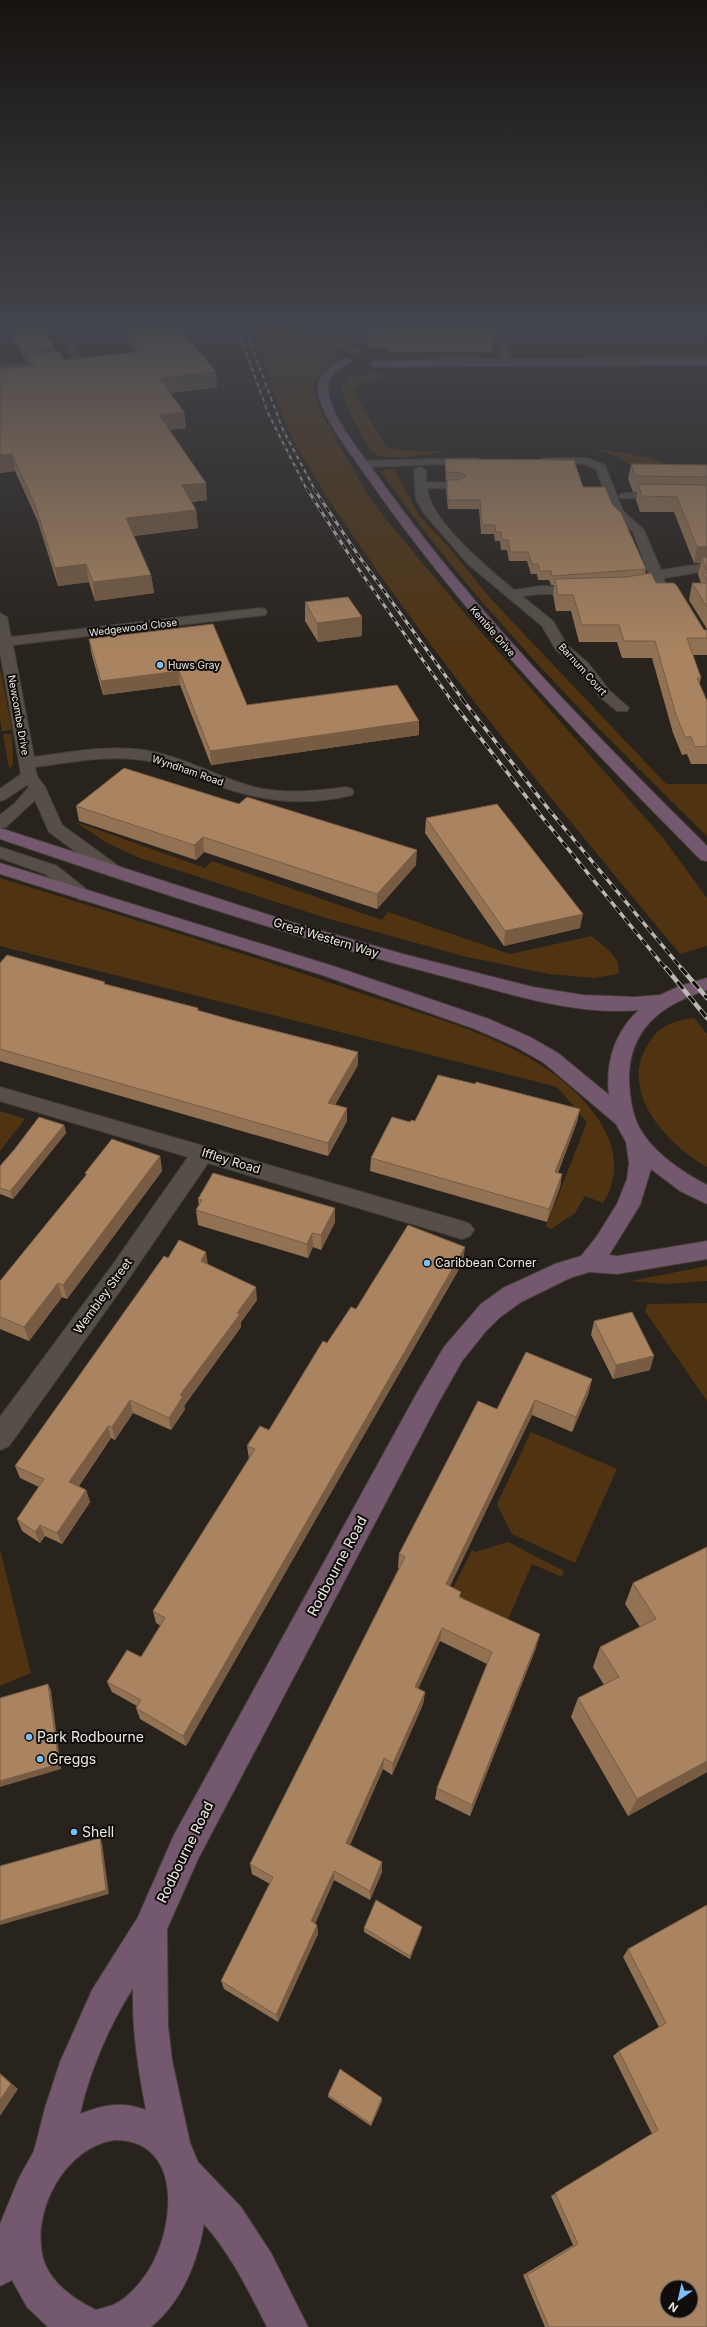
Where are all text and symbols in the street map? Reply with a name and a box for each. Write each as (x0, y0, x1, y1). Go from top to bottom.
street label: Kemble Drive (468, 603, 518, 659)
street label: Wedgewood Close (88, 616, 178, 638)
street label: Barnum Court (556, 641, 610, 698)
place label: Huws Gray (168, 659, 220, 671)
marker: Huws Gray (155, 660, 165, 670)
street label: Newcombe Drive (6, 674, 32, 756)
street label: Wyndham Road (151, 752, 225, 788)
street label: Great Western Way (272, 914, 381, 961)
street label: Iffley Road (200, 1145, 262, 1177)
street label: Wembley Street (70, 1255, 135, 1336)
place label: Caribbean Corner (435, 1255, 537, 1270)
marker: Caribbean Corner (422, 1258, 432, 1268)
street label: Rodbourne Road (303, 1513, 370, 1619)
place label: Park Rodbourne (37, 1728, 144, 1745)
marker: Park Rodbourne (24, 1732, 34, 1742)
place label: Greggs (48, 1750, 96, 1767)
marker: Greggs (35, 1754, 45, 1764)
street label: Rodbourne Road (153, 1798, 216, 1905)
place label: Shell (82, 1823, 114, 1840)
marker: Shell (69, 1827, 79, 1837)
north arrow (659, 2279, 699, 2319)
text: N (666, 2299, 681, 2315)

